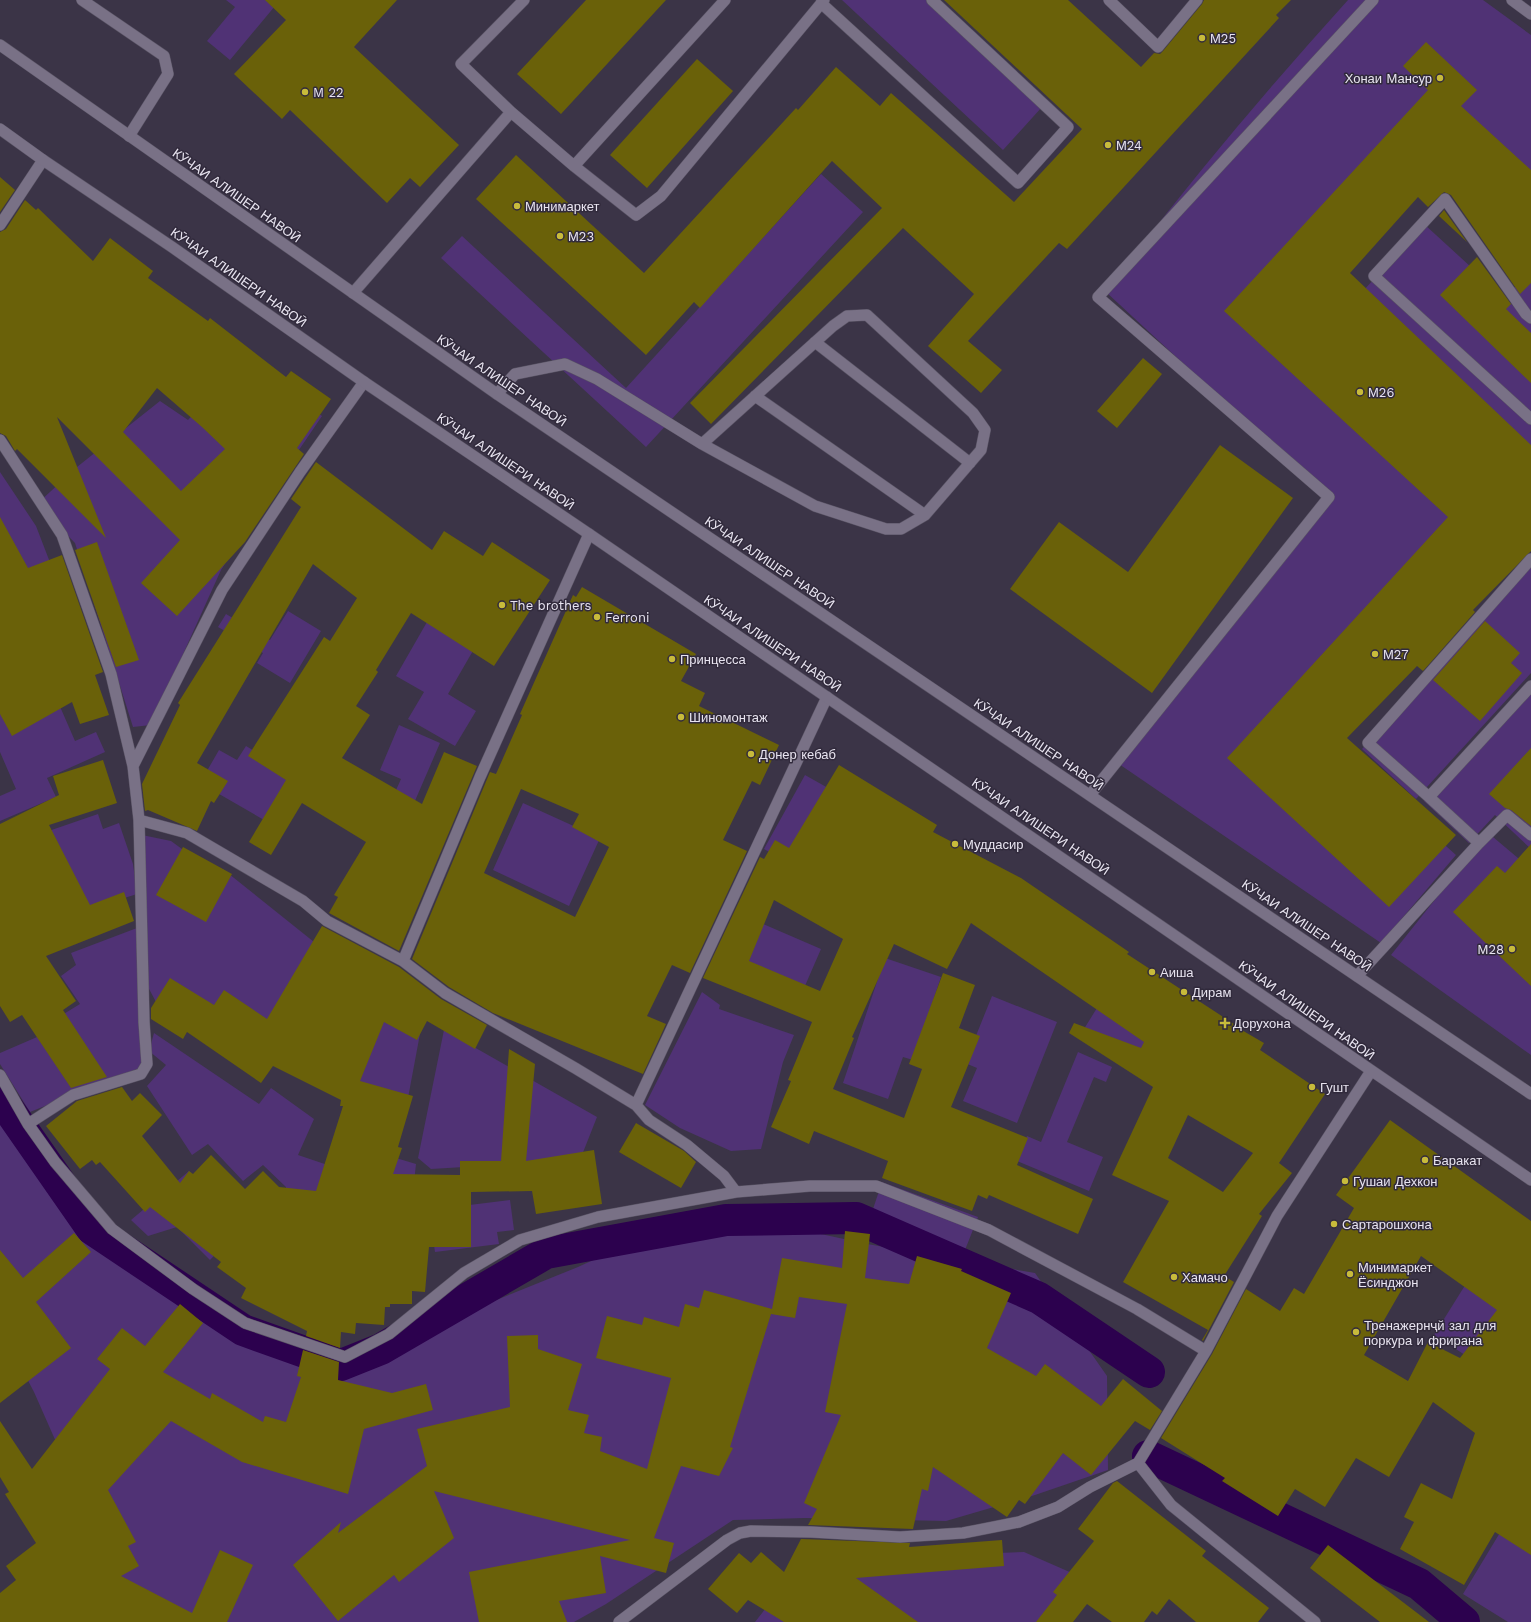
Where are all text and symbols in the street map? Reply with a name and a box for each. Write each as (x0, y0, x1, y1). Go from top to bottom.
place label: М25 (1210, 31, 1236, 46)
marker: М25 (1197, 33, 1207, 43)
place label: Хонаи Мансур (1345, 71, 1432, 86)
marker: Хонаи Мансур (1435, 73, 1445, 83)
place label: M 22 (313, 85, 344, 100)
marker: M 22 (300, 87, 310, 97)
place label: М24 (1116, 138, 1142, 153)
marker: М24 (1103, 140, 1113, 150)
street label: КӮЧАИ АЛИШЕР НАВОӢ (170, 145, 304, 245)
place label: Минимаркет (525, 199, 600, 214)
marker: Минимаркет (512, 201, 522, 211)
street label: КӮЧАИ АЛИШЕРИ НАВОӢ (168, 225, 310, 330)
place label: М23 (568, 229, 594, 244)
marker: М23 (555, 231, 565, 241)
street label: КӮЧАИ АЛИШЕР НАВОӢ (434, 331, 569, 429)
place label: М26 (1368, 385, 1394, 400)
marker: М26 (1355, 387, 1365, 397)
street label: КӮЧАИ АЛИШЕРИ НАВОӢ (434, 410, 577, 513)
street label: КӮЧАИ АЛИШЕР НАВОӢ (702, 513, 837, 611)
street label: КӮЧАИ АЛИШЕРИ НАВОӢ (701, 592, 844, 695)
place label: The brothers (510, 598, 592, 613)
marker: The brothers (497, 600, 507, 610)
place label: Ferroni (605, 610, 649, 625)
marker: Ferroni (592, 612, 602, 622)
place label: М27 (1383, 647, 1408, 662)
marker: М27 (1370, 649, 1380, 659)
place label: Принцесса (680, 652, 747, 667)
marker: Принцесса (667, 654, 677, 664)
street label: КӮЧАИ АЛИШЕР НАВОӢ (971, 695, 1106, 793)
place label: Шиномонтаж (689, 710, 768, 725)
marker: Шиномонтаж (676, 712, 686, 722)
place label: Донер кебаб (759, 747, 836, 762)
marker: Донер кебаб (746, 749, 756, 759)
street label: КӮЧАИ АЛИШЕРИ НАВОӢ (969, 775, 1112, 878)
place label: Муддасир (963, 837, 1023, 852)
marker: Муддасир (950, 839, 960, 849)
street label: КӮЧАИ АЛИШЕР НАВОӢ (1239, 876, 1374, 974)
place label: М28 (1478, 942, 1504, 957)
marker: М28 (1507, 944, 1517, 954)
street label: КӮЧАИ АЛИШЕРИ НАВОӢ (1236, 958, 1378, 1063)
place label: Аиша (1160, 965, 1194, 980)
marker: Аиша (1147, 967, 1157, 977)
place label: Дирам (1192, 985, 1232, 1000)
marker: Дирам (1179, 987, 1189, 997)
place label: Дорухона (1233, 1016, 1292, 1031)
marker: Дорухона (1220, 1018, 1230, 1028)
place label: Гушт (1320, 1080, 1349, 1095)
marker: Гушт (1307, 1082, 1317, 1092)
place label: Баракат (1433, 1153, 1482, 1168)
marker: Баракат (1420, 1155, 1430, 1165)
place label: Гушаи Дехкон (1353, 1174, 1438, 1189)
marker: Гушаи Дехкон (1340, 1176, 1350, 1186)
place label: Сартарошхона (1342, 1217, 1432, 1232)
marker: Сартарошхона (1329, 1219, 1339, 1229)
place label: Минимаркет Ёсинджон (1358, 1260, 1433, 1290)
marker: Минимаркет Ёсинджон (1345, 1269, 1355, 1279)
place label: Хамачо (1182, 1270, 1228, 1285)
marker: Хамачо (1169, 1272, 1179, 1282)
place label: Тренажернҷй зал для поркура и фрирана (1364, 1318, 1496, 1348)
marker: Тренажернҷй зал для поркура и фрирана (1351, 1327, 1361, 1337)

